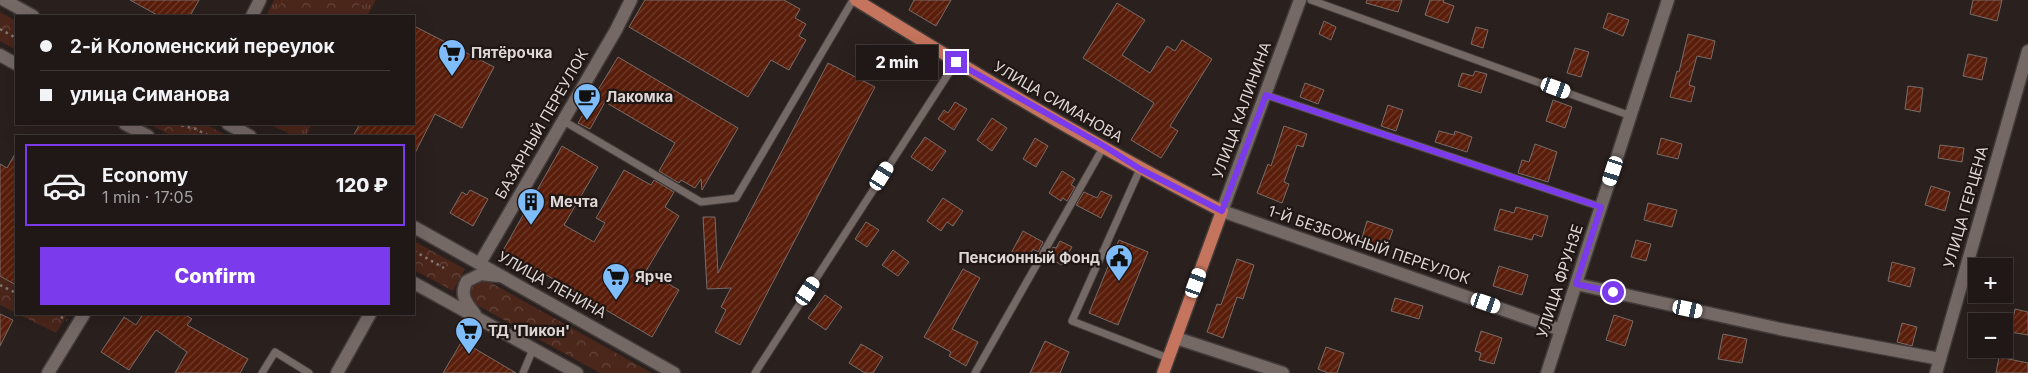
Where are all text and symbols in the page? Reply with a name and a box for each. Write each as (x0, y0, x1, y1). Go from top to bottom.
text: 2-й Коломенский переулок (70, 35, 335, 58)
supermarket icon: Пятёрочка (437, 38, 467, 77)
street label: УЛИЦА КАЛИНИНА (1208, 39, 1275, 181)
place label: Пятёрочка (471, 43, 552, 62)
callout: 2 min (856, 44, 938, 80)
street label: БАЗАРНЫЙ ПЕРЕУЛОК (491, 45, 592, 202)
route end (945, 51, 967, 73)
text: 2 min (875, 52, 919, 72)
street label: УЛИЦА СИМАНОВА (990, 57, 1126, 146)
car (1539, 76, 1572, 100)
cafe icon: Лакомка (572, 82, 602, 121)
text: улица Симанова (70, 83, 230, 106)
place label: Лакомка (606, 87, 673, 106)
street label: УЛИЦА ГЕРЦЕНА (1939, 144, 1992, 270)
car (1601, 154, 1624, 188)
car (867, 159, 896, 193)
icon: car (42, 163, 87, 208)
text: Economy (102, 164, 188, 187)
text: 120 ₽ (336, 174, 388, 197)
text: 1 min · 17:05 (102, 187, 193, 207)
building icon: Мечта (516, 187, 546, 226)
place label: Мечта (550, 192, 598, 211)
street label: 1-Й БЕЗБОЖНЫЙ ПЕРЕУЛОК (1266, 201, 1473, 288)
street label: УЛИЦА ФРУНЗЕ (1532, 222, 1587, 340)
public building icon: Пенсионный Фонд (1104, 243, 1134, 282)
button: Confirm (40, 247, 390, 305)
street label: УЛИЦА ЛЕНИНА (494, 247, 610, 322)
place label: Пенсионный Фонд (958, 248, 1100, 267)
map controls (1968, 258, 2013, 358)
button: + (1968, 258, 2013, 303)
supermarket icon: Ярче (601, 262, 631, 301)
car (1183, 266, 1208, 300)
place label: Ярче (635, 267, 672, 286)
car (793, 274, 822, 308)
route start (1602, 281, 1624, 303)
car (1469, 291, 1502, 315)
car (1671, 299, 1704, 319)
button: − (1968, 313, 2013, 358)
supermarket icon: ТД 'Пикон' (454, 316, 484, 355)
place label: ТД 'Пикон' (488, 321, 570, 340)

